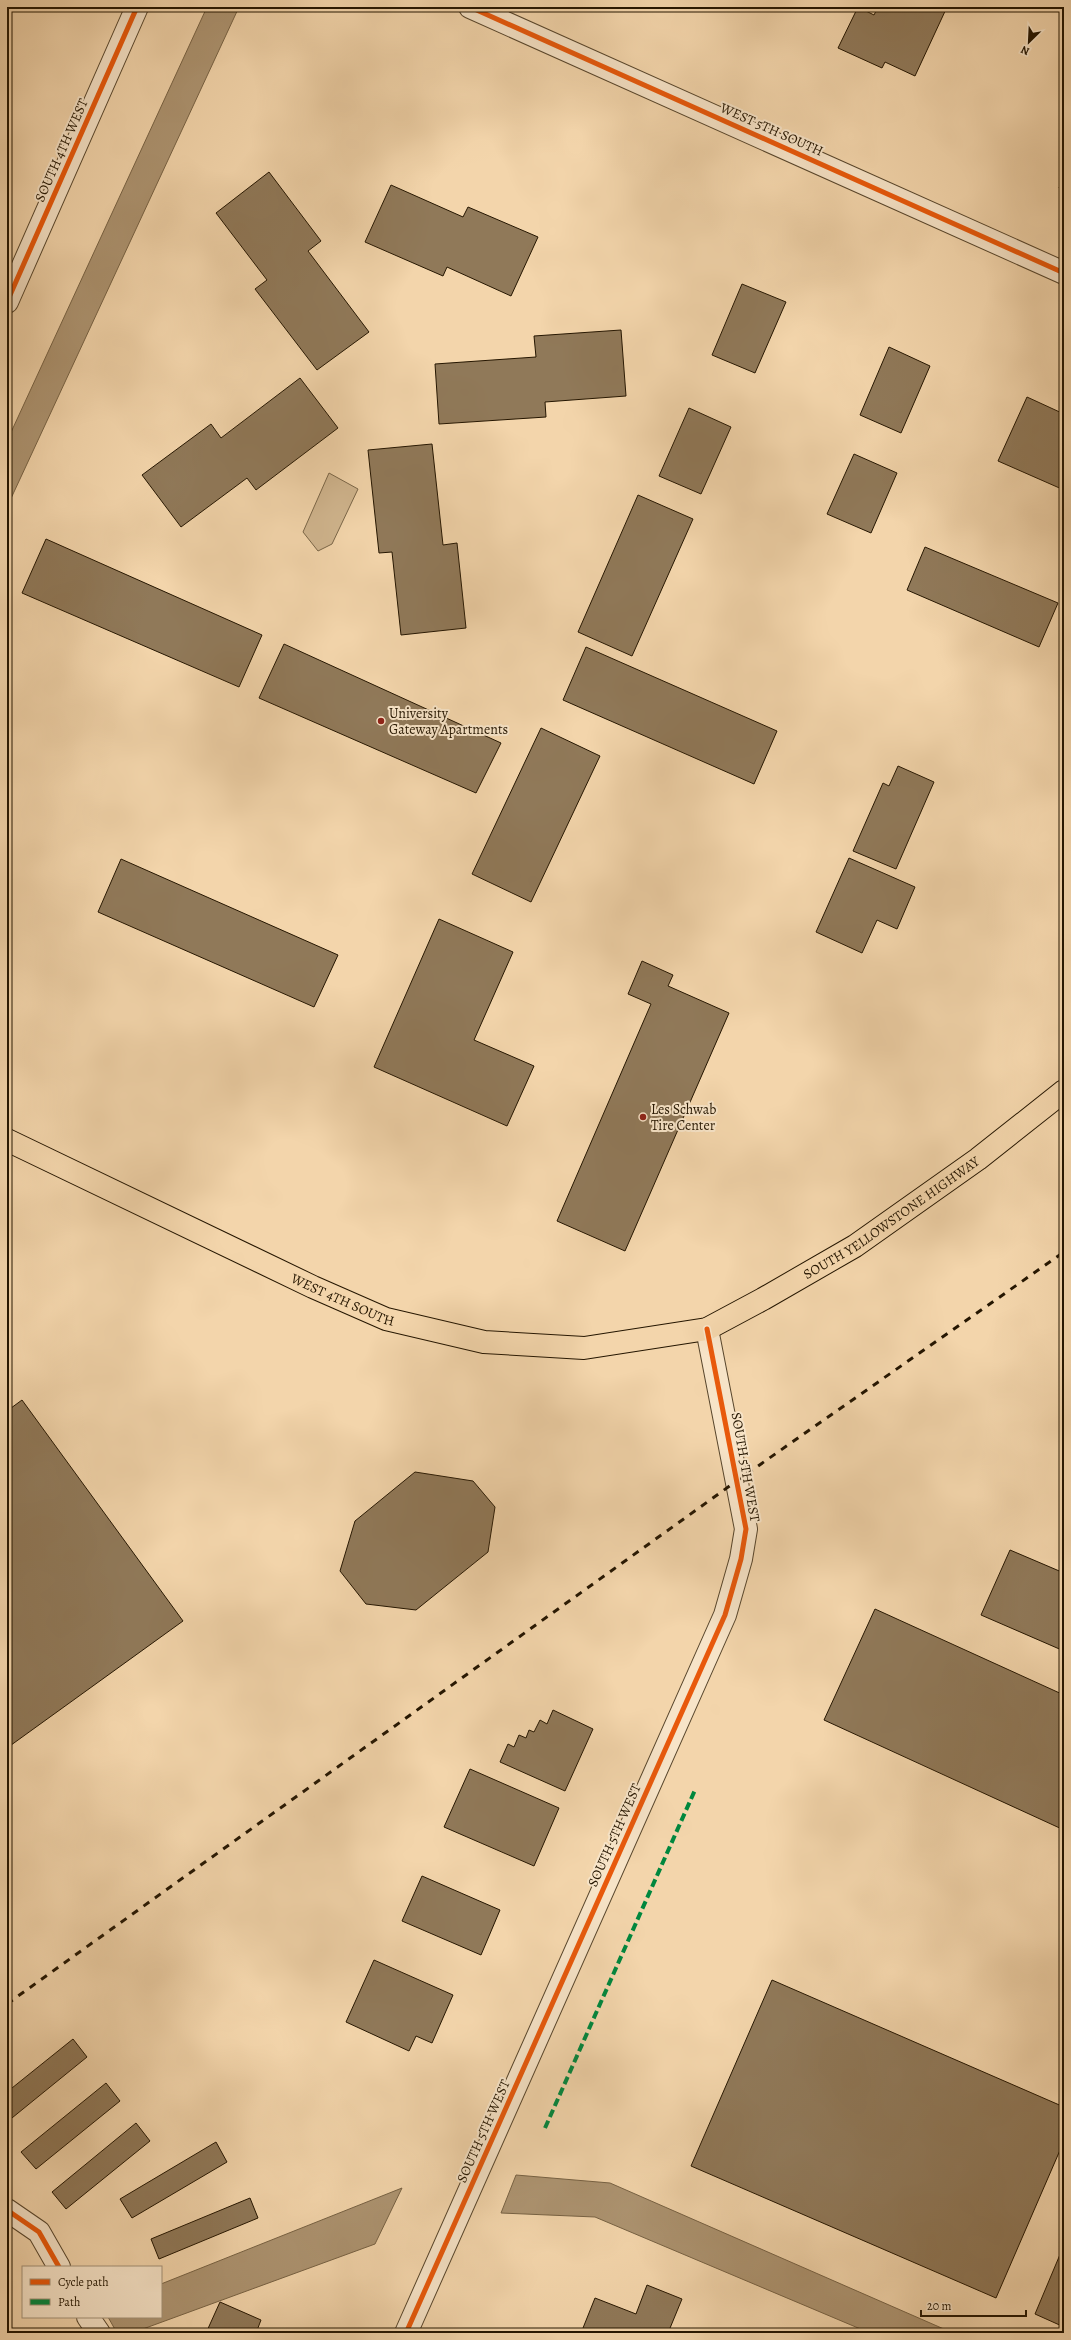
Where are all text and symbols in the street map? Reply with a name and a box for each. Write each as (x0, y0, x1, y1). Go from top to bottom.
north arrow (1009, 22, 1049, 62)
text: N (1018, 42, 1032, 59)
street label: SOUTH 4TH WEST (30, 95, 93, 205)
street label: WEST 5TH SOUTH (716, 98, 826, 161)
place label: University Gateway Apartments (389, 704, 508, 739)
marker: University Gateway Apartments (376, 716, 386, 726)
place label: Les Schwab Tire Center (651, 1100, 716, 1135)
marker: Les Schwab Tire Center (638, 1112, 648, 1122)
street label: SOUTH YELLOWSTONE HIGHWAY (800, 1152, 984, 1284)
street label: WEST 4TH SOUTH (287, 1268, 396, 1331)
street label: SOUTH 5TH WEST (727, 1411, 765, 1524)
street label: SOUTH 5TH WEST (583, 1780, 646, 1890)
street label: SOUTH 5TH WEST (452, 2076, 515, 2186)
legend (22, 2266, 162, 2318)
text: Cycle path (58, 2274, 109, 2290)
scale bar (921, 2292, 1026, 2318)
text: Path (58, 2294, 81, 2310)
text: 20 m (927, 2298, 951, 2314)

